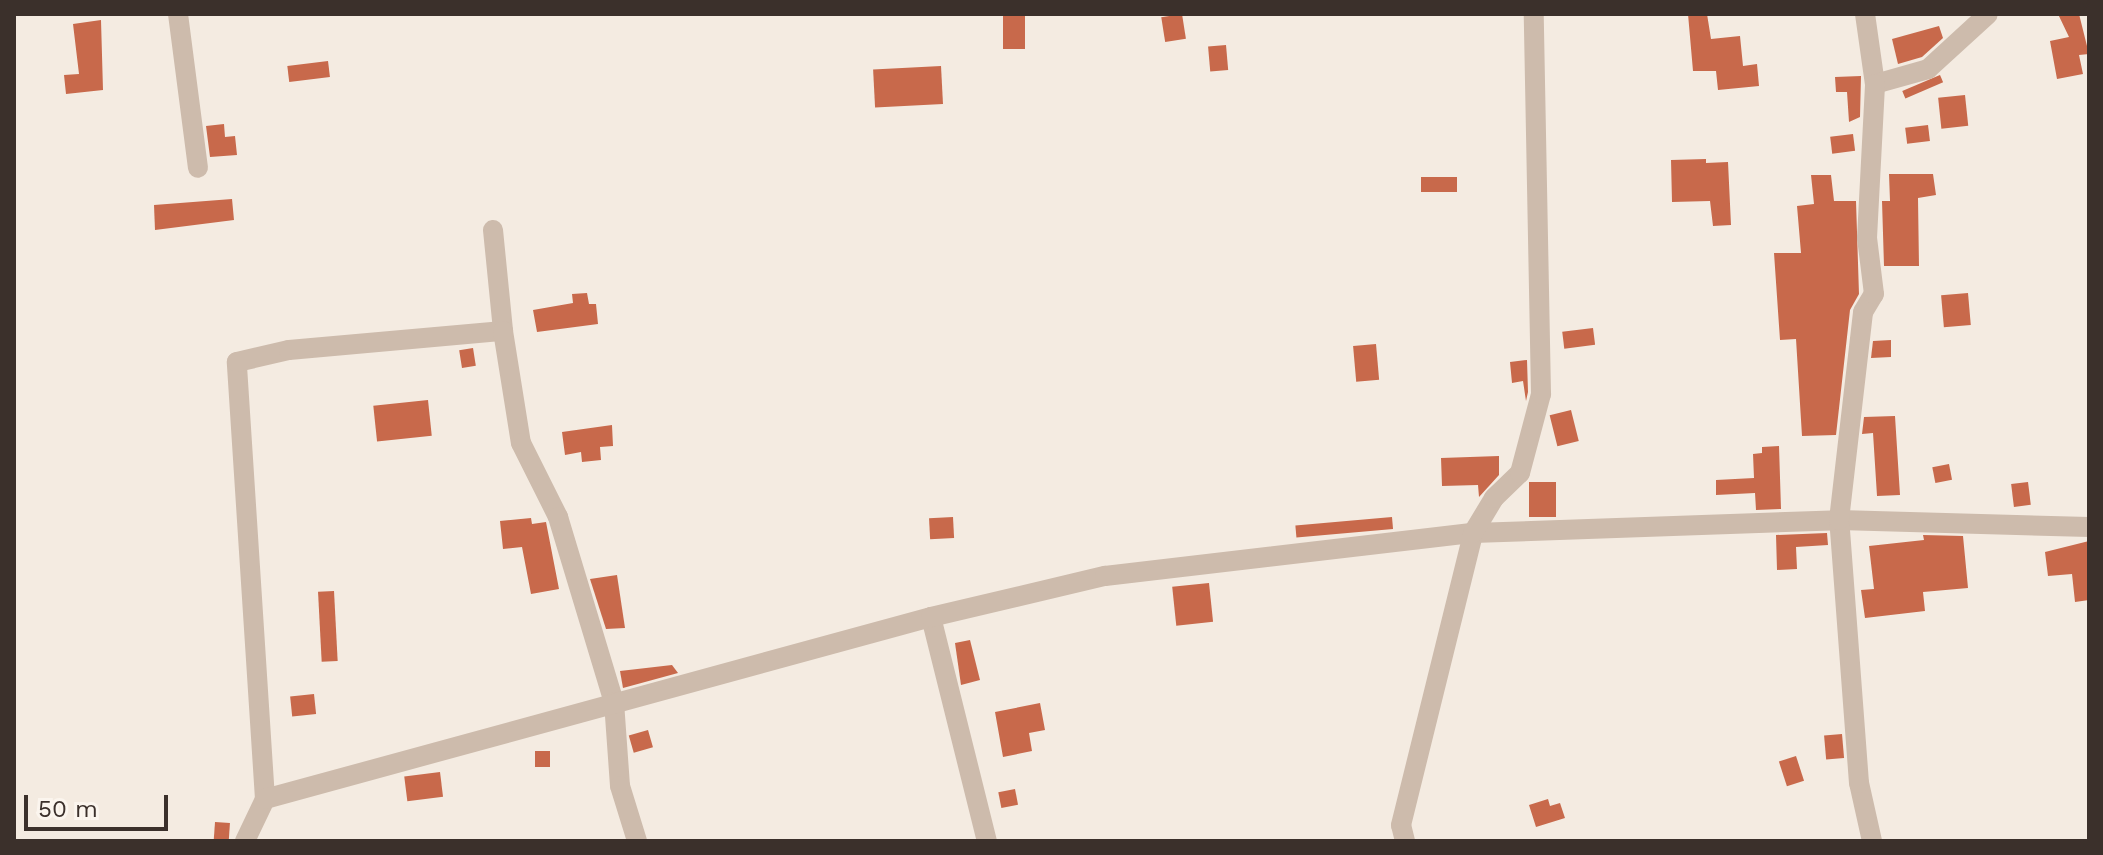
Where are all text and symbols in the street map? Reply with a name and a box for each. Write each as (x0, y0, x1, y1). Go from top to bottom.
scale bar (28, 779, 172, 829)
text: 50 m (38, 795, 98, 823)

